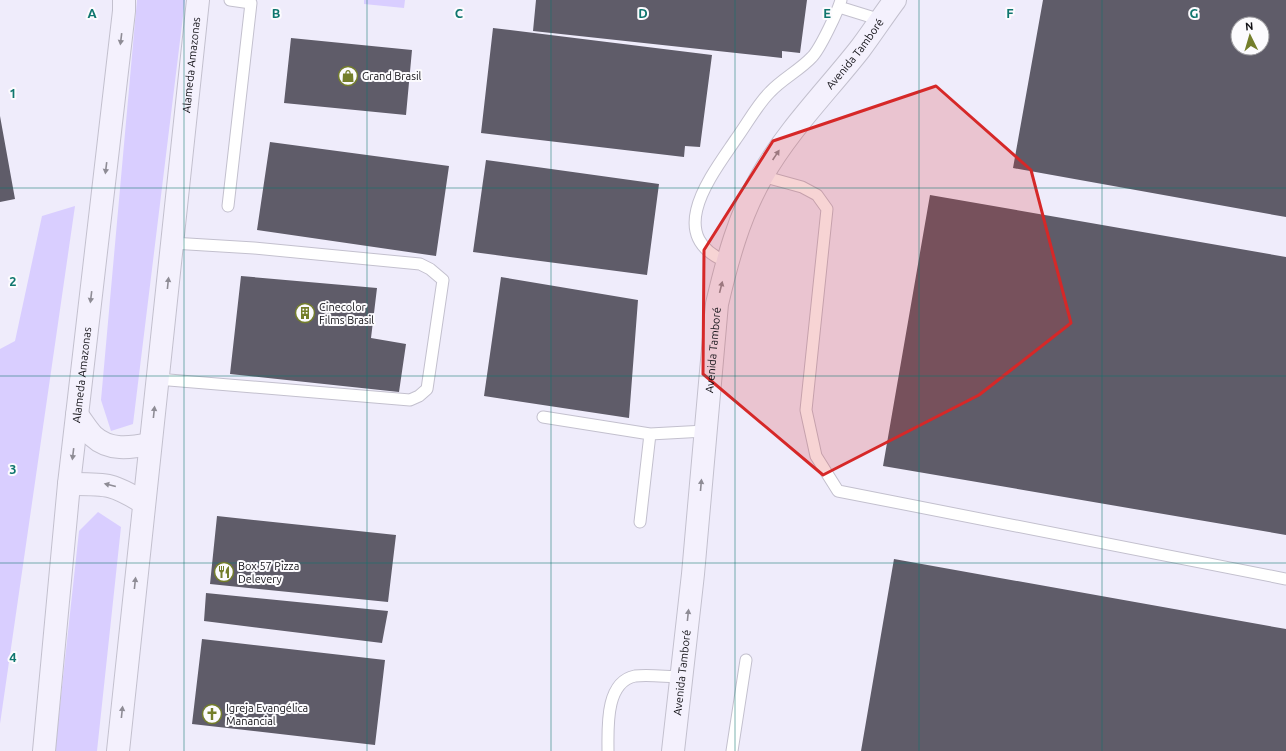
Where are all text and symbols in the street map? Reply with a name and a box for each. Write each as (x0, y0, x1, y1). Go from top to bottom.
text: A (87, 6, 97, 20)
text: B (272, 6, 281, 20)
text: C (455, 6, 464, 20)
text: D (638, 6, 648, 20)
text: E (823, 6, 831, 20)
text: F (1006, 6, 1014, 20)
text: G (1190, 6, 1199, 20)
street label: Alameda Amazonas (180, 16, 202, 113)
street label: Avenida Tamboré (824, 16, 886, 91)
north arrow (1230, 16, 1270, 56)
text: N (1245, 20, 1254, 32)
one-way arrow (118, 33, 124, 45)
shop icon: Grand Brasil (337, 65, 359, 87)
place label: Grand Brasil (362, 70, 422, 82)
text: 1 (9, 86, 17, 100)
one-way arrow (772, 150, 780, 160)
one-way arrow (102, 162, 109, 174)
text: 2 (9, 274, 17, 288)
one-way arrow (164, 277, 171, 289)
one-way arrow (718, 280, 724, 292)
one-way arrow (88, 291, 94, 303)
place label: Cinecolor Films Brasil (319, 301, 374, 326)
building icon: Cinecolor Films Brasil (294, 302, 316, 324)
street label: Avenida Tamboré (703, 307, 723, 393)
street label: Alameda Amazonas (70, 326, 93, 423)
one-way arrow (150, 406, 157, 418)
one-way arrow (69, 448, 76, 460)
text: 3 (9, 462, 17, 476)
one-way arrow (697, 479, 704, 491)
one-way arrow (103, 482, 116, 488)
place label: Box 57 Pizza Delevery (238, 560, 299, 585)
restaurant icon: Box 57 Pizza Delevery (213, 561, 235, 583)
one-way arrow (132, 577, 139, 589)
one-way arrow (685, 609, 691, 621)
street label: Avenida Tamboré (671, 629, 693, 716)
text: 4 (9, 650, 17, 664)
place label: Igreja Evangélica Manancial (226, 702, 308, 727)
church icon: Igreja Evangélica Manancial (201, 703, 223, 725)
one-way arrow (118, 706, 125, 718)

